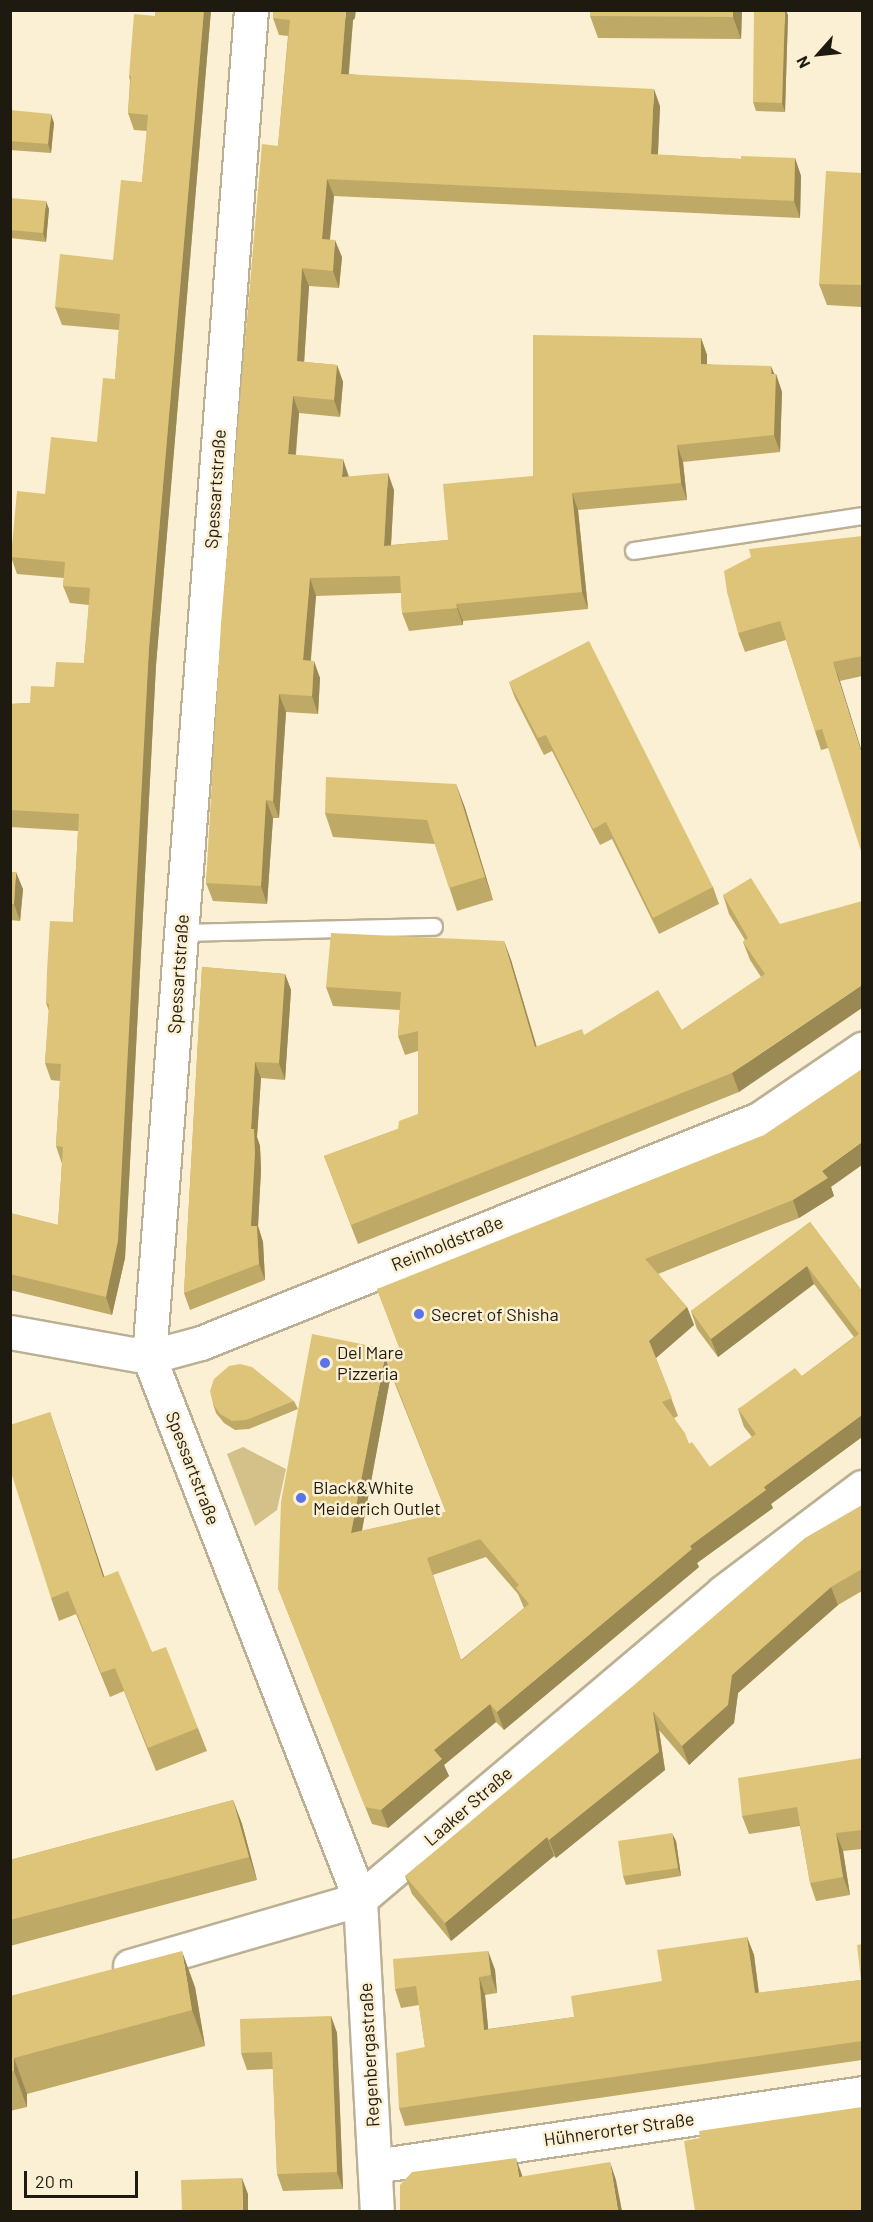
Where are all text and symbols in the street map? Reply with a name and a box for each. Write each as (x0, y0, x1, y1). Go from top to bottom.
north arrow (789, 24, 849, 84)
text: N (792, 53, 813, 71)
street label: Spessartstraße (200, 428, 230, 550)
street label: Spessartstraße (163, 913, 193, 1035)
street label: Reinholdstraße (388, 1211, 506, 1275)
place label: Secret of Shisha (431, 1303, 559, 1325)
marker: Secret of Shisha (412, 1307, 426, 1321)
place label: Del Mare Pizzeria (337, 1342, 404, 1384)
marker: Del Mare Pizzeria (318, 1356, 332, 1370)
street label: Spessartstraße (161, 1408, 225, 1528)
place label: Black&White Meiderich Outlet (313, 1477, 441, 1520)
marker: Black&White Meiderich Outlet (294, 1491, 308, 1505)
street label: Laaker Straße (420, 1762, 516, 1850)
street label: Regenbergastraße (354, 1982, 384, 2128)
street label: Hühnerorter Straße (542, 2108, 696, 2150)
scale bar (27, 2159, 141, 2197)
text: 20 m (35, 2170, 73, 2192)

